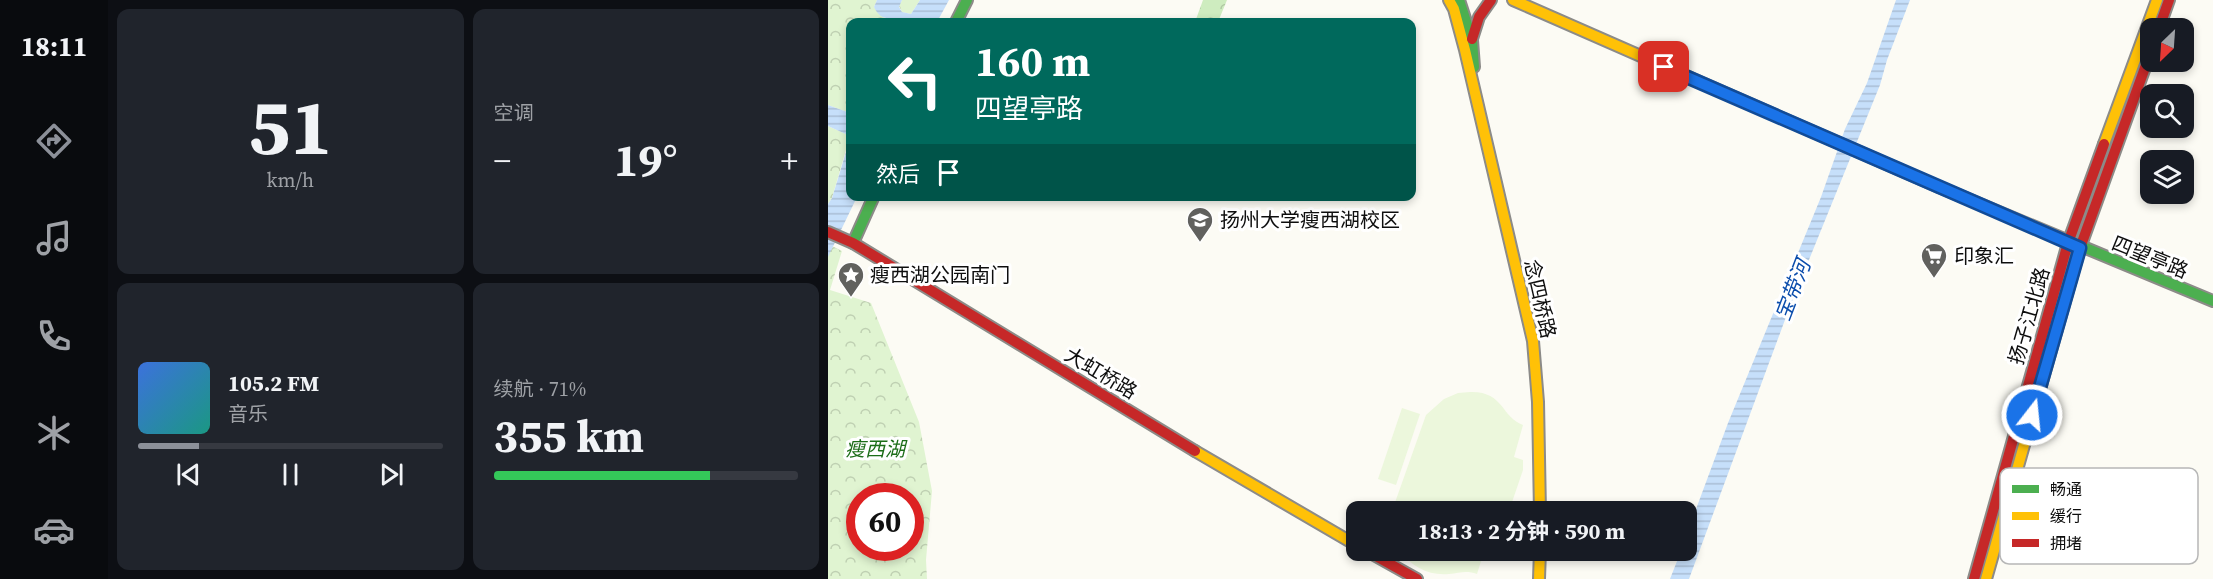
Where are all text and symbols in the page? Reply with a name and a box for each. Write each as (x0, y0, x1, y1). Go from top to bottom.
north arrow (2140, 18, 2194, 72)
map controls (2140, 18, 2194, 204)
text: 18:11 (21, 28, 87, 65)
text: 160 m (975, 32, 1090, 90)
pin (1638, 41, 1689, 92)
icon: left (876, 42, 954, 120)
icon: arrive (1647, 50, 1680, 83)
text: 51 (248, 73, 333, 180)
button: search (2140, 84, 2194, 138)
text: 四望亭路 (975, 90, 1083, 127)
text: 空调 (494, 99, 534, 127)
icon: directions (33, 120, 75, 162)
text: 19° (614, 129, 678, 191)
text: − (494, 138, 511, 183)
text: + (780, 138, 798, 183)
button: layers (2140, 150, 2194, 204)
icon: arrive (932, 156, 965, 189)
text: 然后 (876, 159, 920, 189)
text: km/h (266, 166, 314, 194)
school or university icon: 扬州大学瘦西湖校区 (1185, 205, 1215, 243)
place label: 扬州大学瘦西湖校区 (1220, 206, 1400, 234)
icon: music (33, 217, 75, 259)
street label: 四望亭路 (2108, 229, 2192, 285)
supermarket icon: 印象汇 (1919, 241, 1949, 279)
place label: 印象汇 (1954, 242, 2014, 270)
water label: 宝带河 (1768, 251, 1819, 324)
street label: 念四桥路 (1517, 257, 1563, 341)
place icon: 瘦西湖公园南门 (836, 260, 866, 298)
place label: 瘦西湖公园南门 (870, 261, 1010, 289)
street label: 扬子江北路 (2002, 264, 2056, 368)
icon: phone (33, 315, 75, 357)
street label: 大虹桥路 (1060, 340, 1142, 406)
text: 105.2 FM (228, 368, 319, 398)
text: 续航 · 71% (494, 375, 586, 403)
position arrow (2000, 383, 2064, 447)
text: 音乐 (228, 400, 268, 428)
text: 355 km (494, 405, 644, 467)
icon: climate (33, 412, 75, 454)
park label: 瘦西湖 (845, 435, 908, 463)
icon: previous (172, 458, 205, 491)
icon: pause (274, 458, 307, 491)
icon: next (375, 458, 408, 491)
legend (2000, 468, 2198, 564)
text: 畅通 (2050, 478, 2082, 500)
speed limit sign: 60 (846, 483, 924, 561)
text: 缓行 (2050, 505, 2082, 527)
icon: car (33, 509, 75, 551)
text: 18:13 · 2 分钟 · 590 m (1418, 516, 1625, 546)
text: 拥堵 (2050, 532, 2082, 554)

